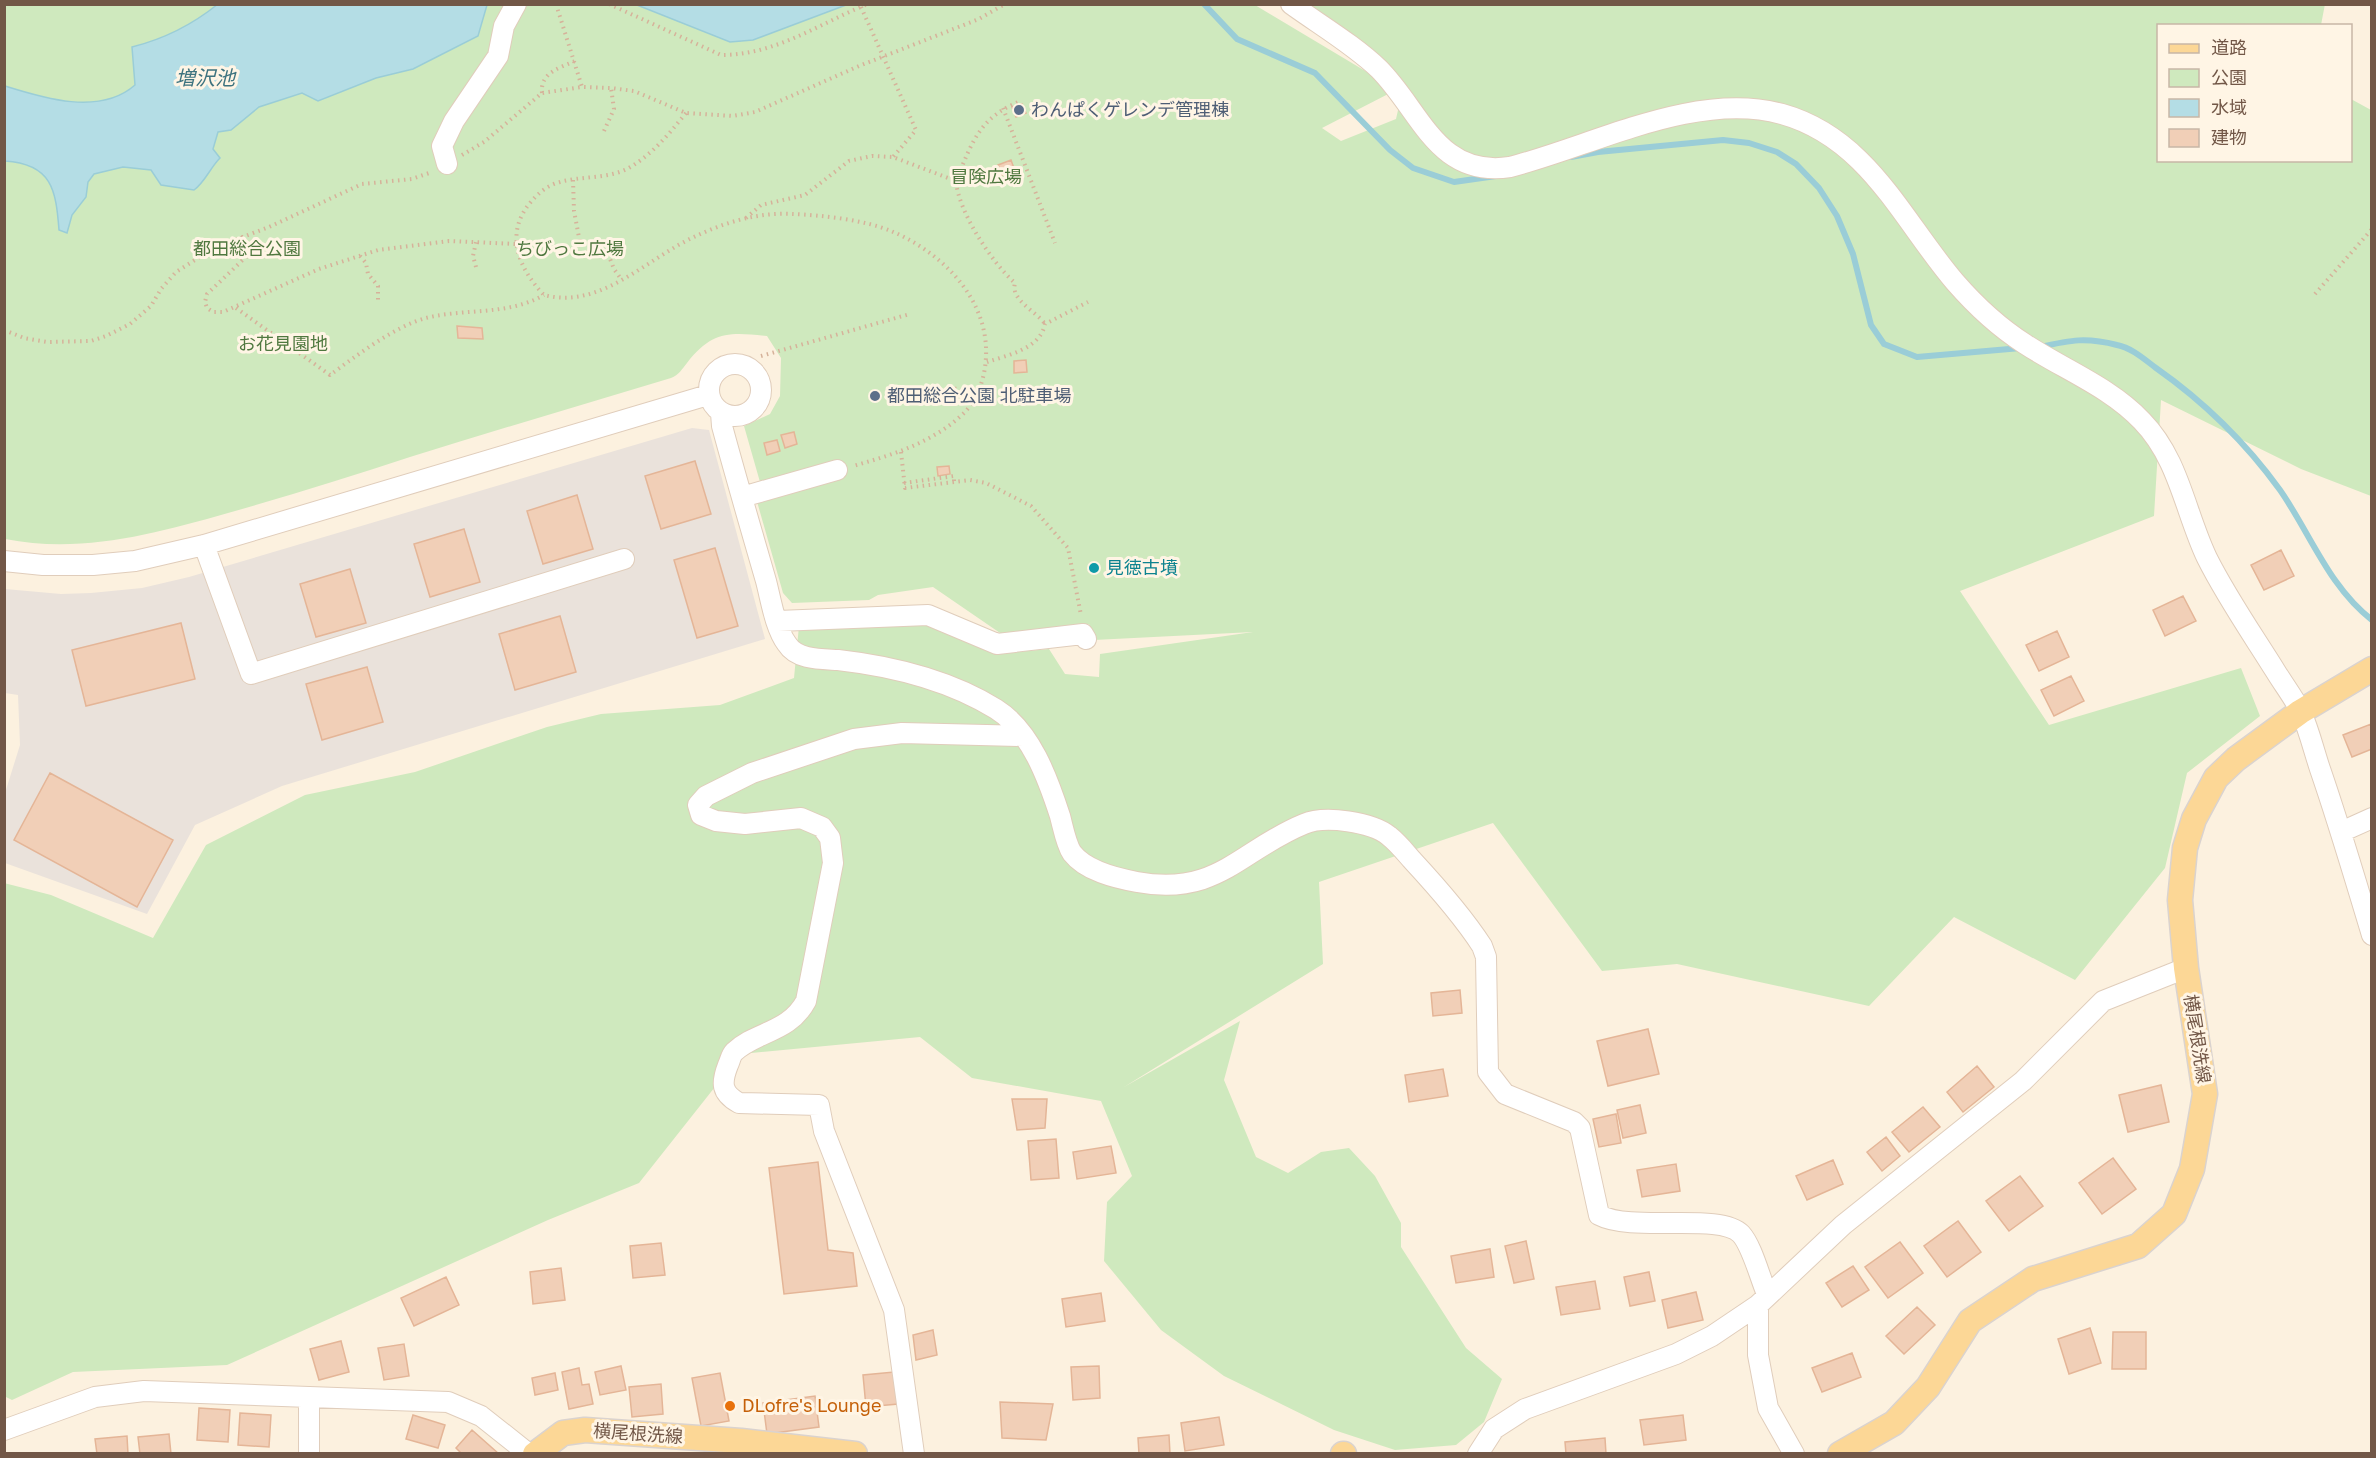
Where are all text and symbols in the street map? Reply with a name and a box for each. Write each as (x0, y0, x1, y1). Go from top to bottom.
legend (2157, 24, 2352, 162)
text: 道路 (2211, 36, 2247, 58)
water label: 増沢池 (175, 65, 237, 89)
text: 公園 (2211, 66, 2247, 88)
text: 水域 (2211, 96, 2247, 118)
place label: わんぱくゲレンデ管理棟 (1031, 98, 1229, 120)
marker: わんぱくゲレンデ管理棟 (1012, 103, 1026, 117)
text: 建物 (2211, 126, 2247, 148)
park label: 冒険広場 (950, 165, 1022, 187)
park label: 都田総合公園 (193, 237, 301, 259)
park label: ちびっこ広場 (516, 237, 624, 259)
park label: お花見園地 (238, 332, 328, 354)
place label: 都田総合公園 北駐車場 (887, 384, 1072, 406)
marker: 都田総合公園 北駐車場 (868, 389, 882, 403)
place label: 見徳古墳 (1106, 556, 1178, 578)
marker: 見徳古墳 (1087, 561, 1101, 575)
street label: 横尾根洗線 (2180, 993, 2216, 1085)
place label: DLofre's Lounge (742, 1394, 881, 1416)
marker: DLofre's Lounge (723, 1399, 737, 1413)
street label: 横尾根洗線 (592, 1419, 684, 1447)

